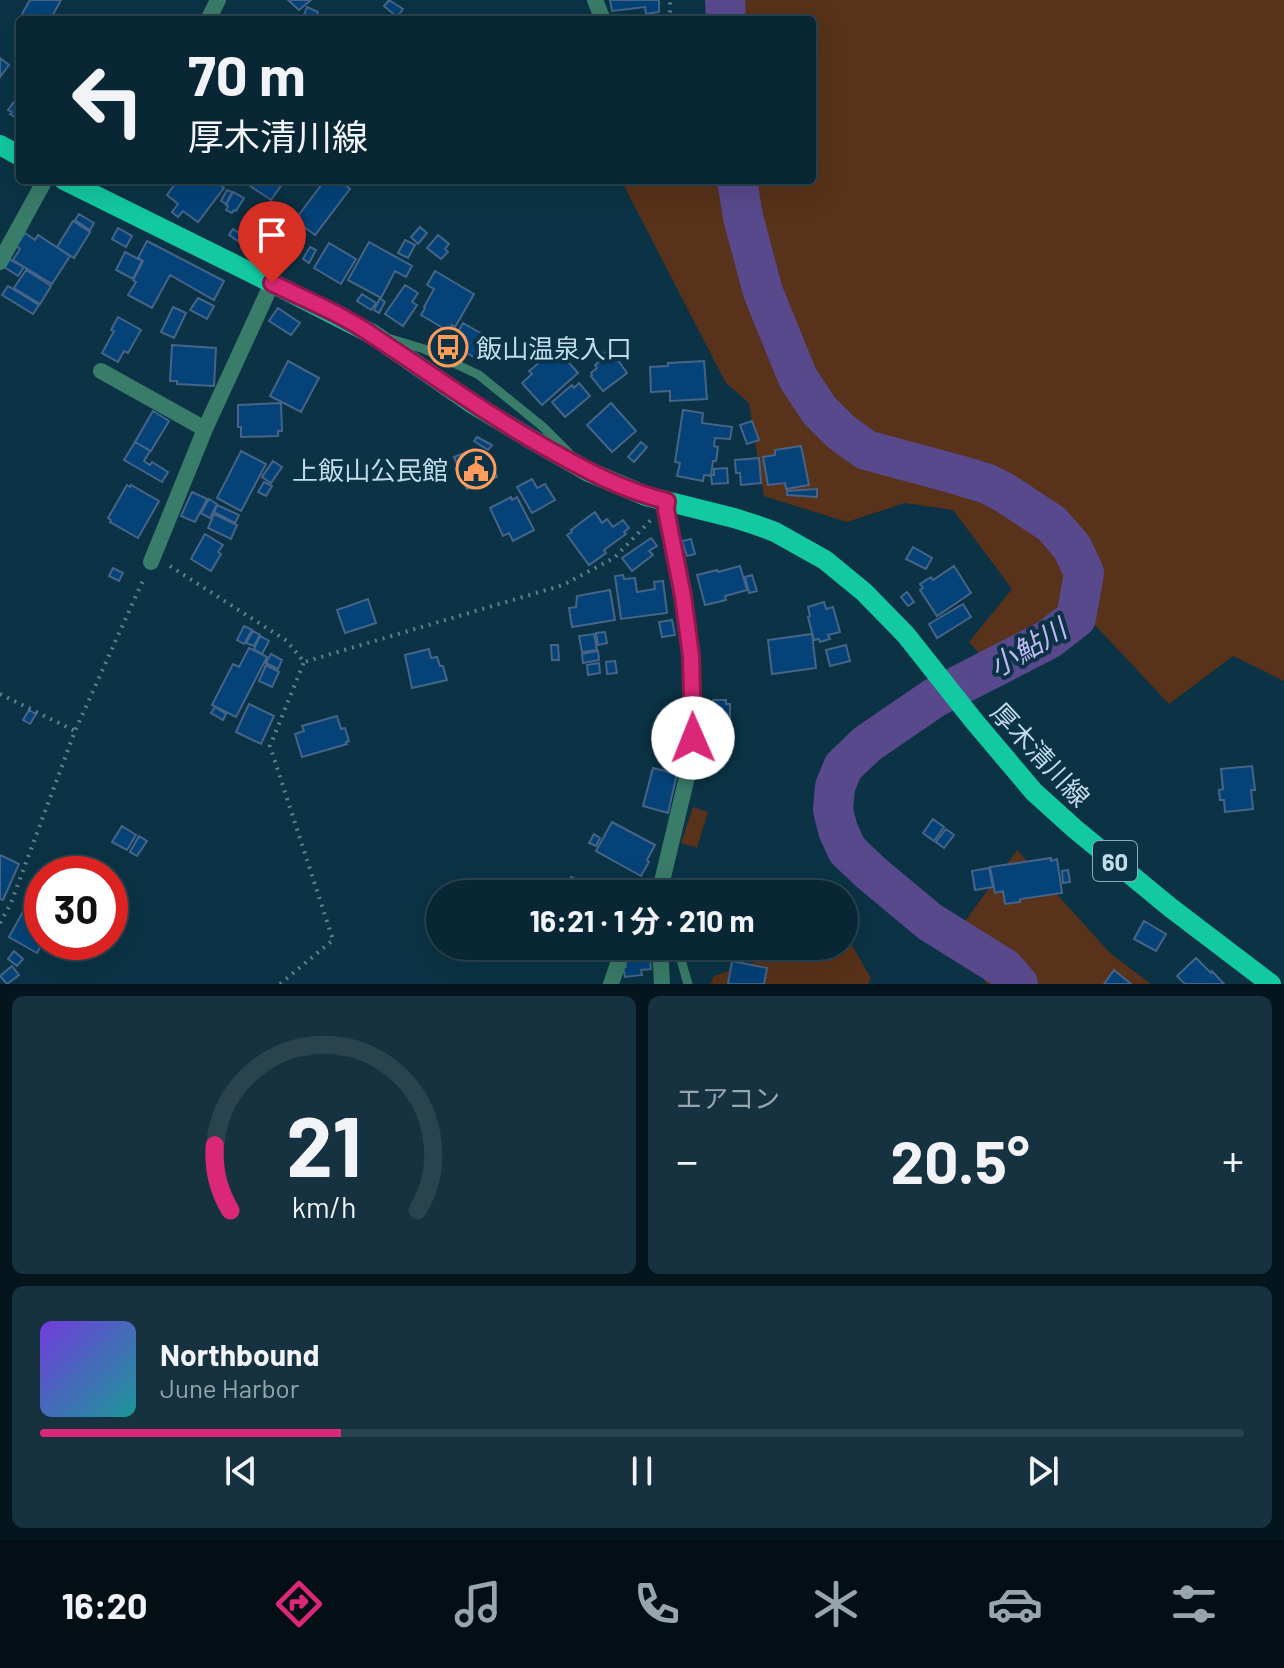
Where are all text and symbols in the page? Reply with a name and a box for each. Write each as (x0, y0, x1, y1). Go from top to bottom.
text: 70 m (188, 40, 306, 107)
icon: left (56, 48, 160, 152)
text: 厚木清川線 (188, 114, 368, 157)
pin (238, 201, 306, 283)
icon: arrive (250, 213, 294, 257)
bus stop icon: 飯山温泉入口 (427, 326, 469, 368)
place label: 飯山温泉入口 (476, 332, 632, 363)
public building icon: 上飯山公民館 (455, 448, 497, 490)
place label: 上飯山公民館 (292, 454, 448, 485)
water label: 小鮎川 (982, 609, 1074, 683)
position arrow (651, 696, 735, 780)
street label: 厚木清川線 (985, 696, 1097, 812)
road number: 60 (1093, 841, 1137, 881)
speed limit sign: 30 (24, 856, 128, 960)
text: 16:21 · 1 分 · 210 m (530, 902, 755, 938)
text: エアコン (676, 1082, 780, 1113)
text: 21 (286, 1094, 362, 1194)
text: 20.5° (891, 1124, 1029, 1196)
text: − (676, 1133, 698, 1186)
text: + (1222, 1133, 1244, 1186)
text: km/h (292, 1189, 356, 1224)
text: Northbound (160, 1336, 319, 1372)
text: June Harbor (160, 1372, 299, 1403)
icon: previous (219, 1449, 263, 1493)
icon: pause (620, 1449, 664, 1493)
icon: next (1021, 1449, 1065, 1493)
icon: directions (271, 1576, 327, 1632)
icon: music (450, 1576, 506, 1632)
icon: phone (629, 1576, 685, 1632)
icon: climate (808, 1576, 864, 1632)
icon: car (987, 1576, 1043, 1632)
icon: filters (1166, 1576, 1222, 1632)
text: 16:20 (62, 1583, 147, 1626)

